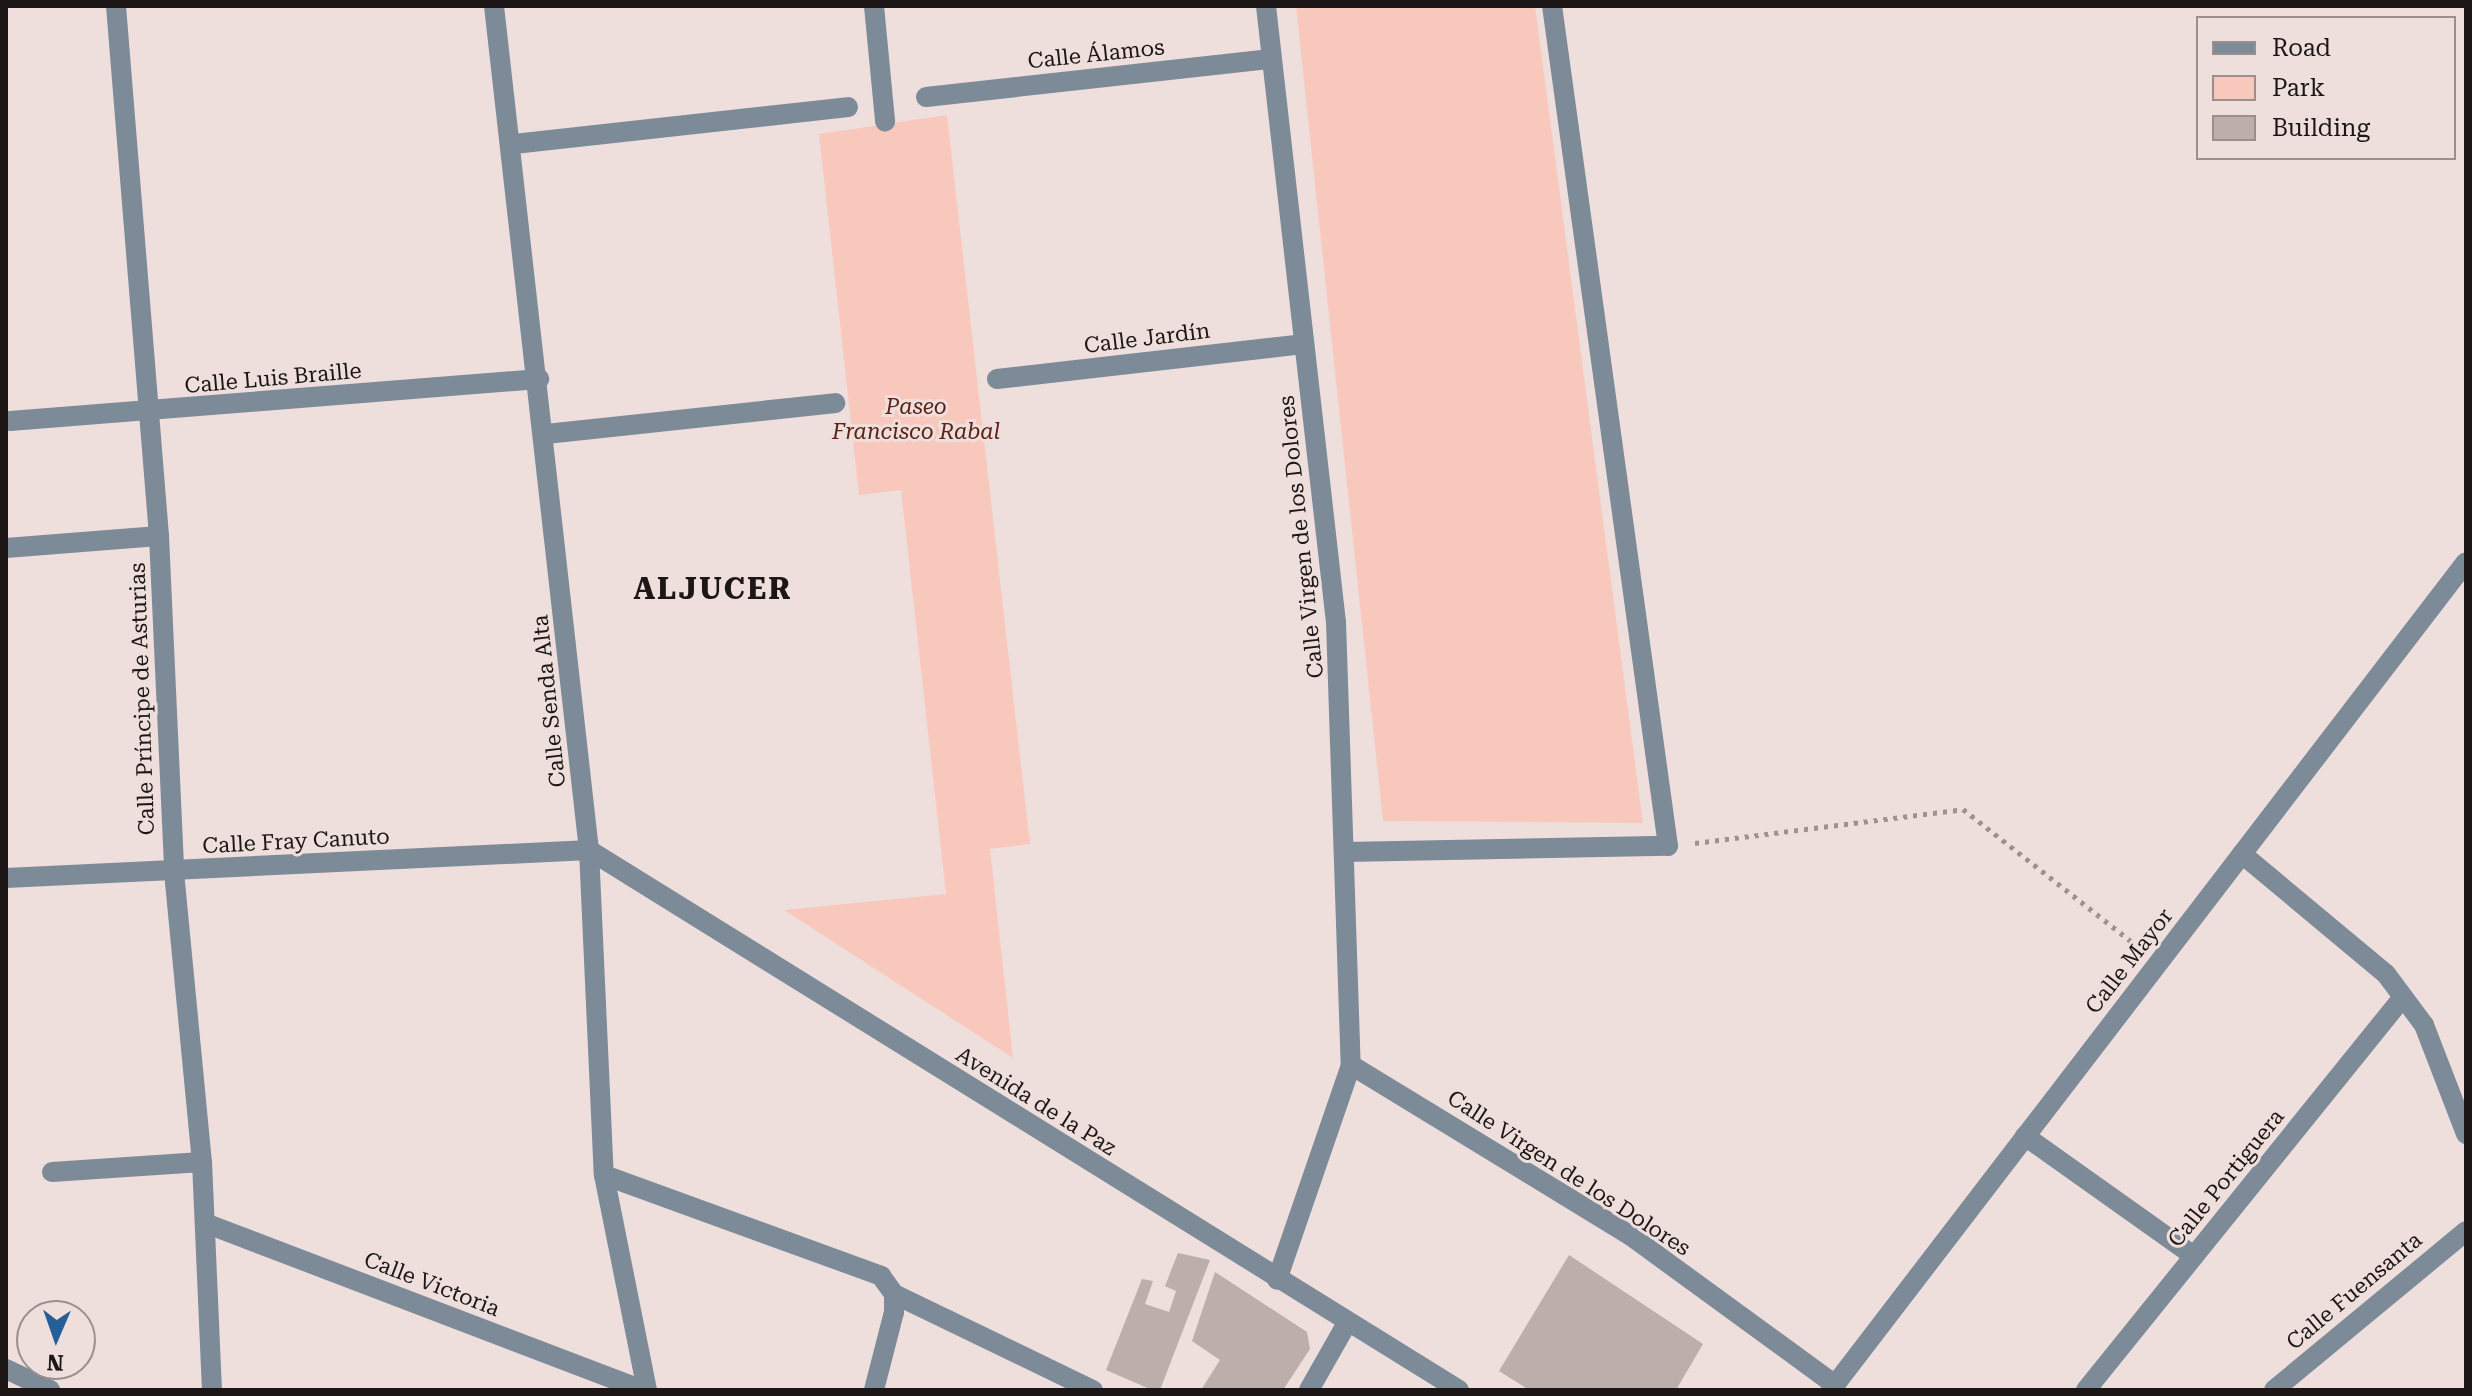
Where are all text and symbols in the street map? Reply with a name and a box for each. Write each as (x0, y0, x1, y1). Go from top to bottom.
legend (2196, 16, 2456, 160)
street label: Calle Álamos (1026, 34, 1166, 74)
text: Road (2272, 34, 2331, 62)
text: Park (2272, 74, 2325, 102)
text: Building (2272, 114, 2370, 142)
street label: Calle Jardín (1082, 317, 1212, 359)
street label: Calle Luis Braille (183, 357, 363, 399)
park label: Paseo Francisco Rabal (832, 393, 1000, 444)
street label: Calle Virgen de los Dolores (1273, 394, 1329, 680)
street label: Calle Príncipe de Asturias (124, 562, 160, 836)
district label: ALJUCER (633, 571, 793, 607)
street label: Calle Senda Alta (527, 613, 571, 789)
street label: Calle Fray Canuto (202, 823, 390, 859)
street label: Calle Mayor (2080, 903, 2178, 1019)
street label: Avenida de la Paz (951, 1041, 1121, 1161)
street label: Calle Virgen de los Dolores (1443, 1085, 1695, 1261)
street label: Calle Portiguera (2162, 1104, 2290, 1252)
street label: Calle Fuensanta (2281, 1227, 2427, 1355)
street label: Calle Victoria (360, 1246, 504, 1322)
north arrow (16, 1300, 96, 1380)
text: N (46, 1350, 64, 1375)

